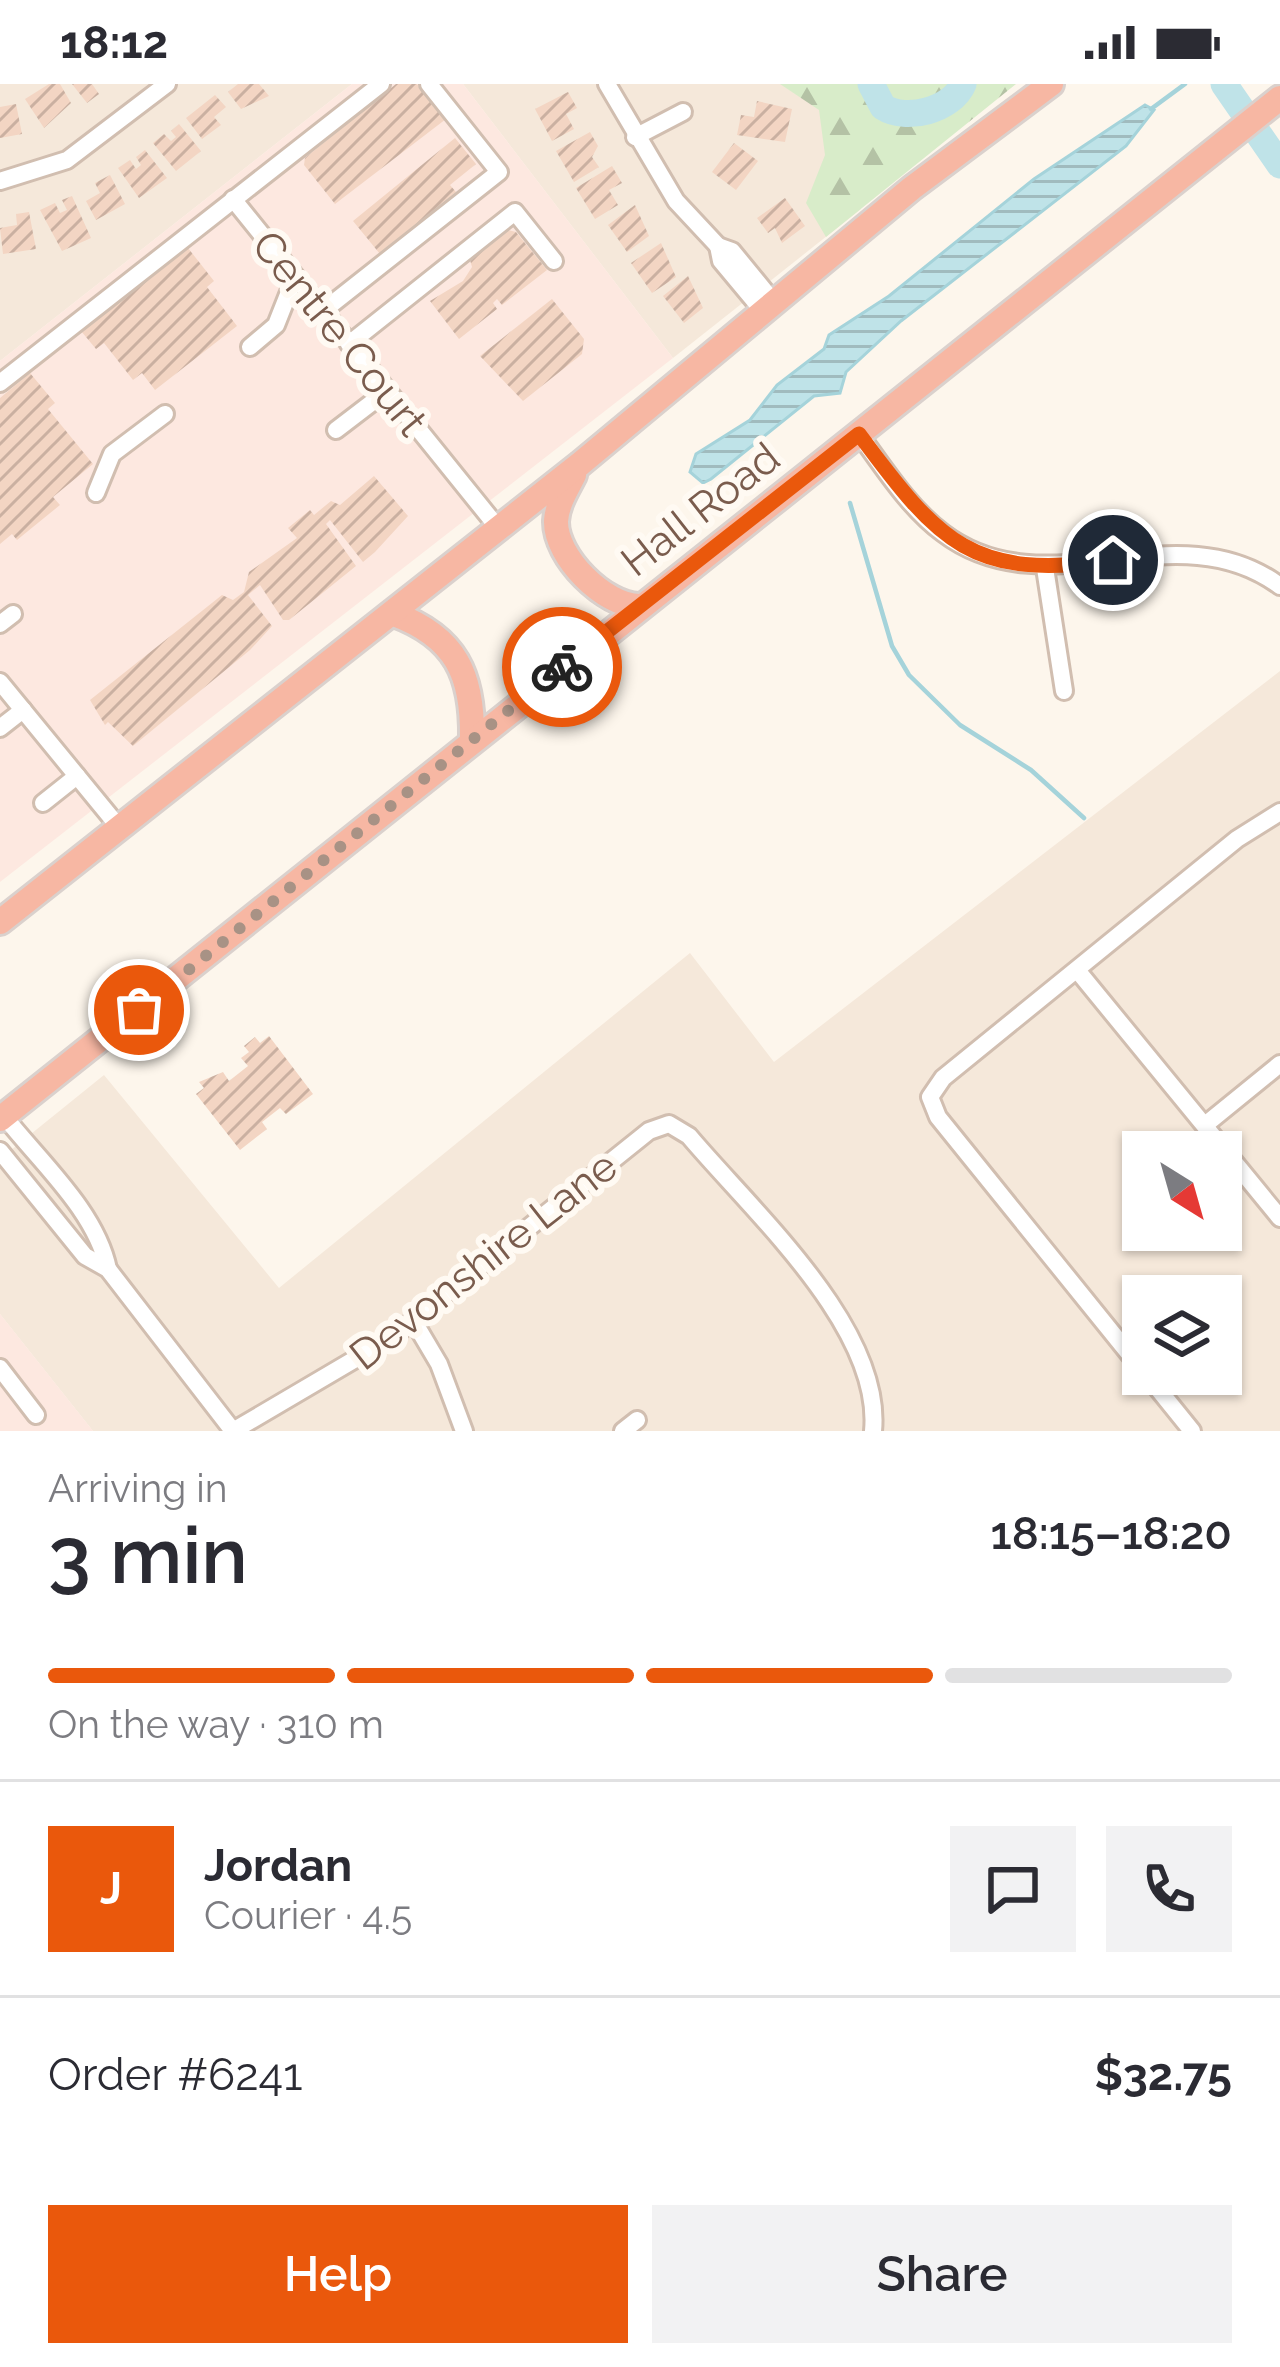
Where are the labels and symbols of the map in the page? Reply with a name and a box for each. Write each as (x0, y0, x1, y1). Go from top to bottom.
street label: Centre Court (242, 221, 437, 445)
street label: Hall Road (612, 433, 789, 586)
pin (1062, 509, 1164, 611)
courier (502, 607, 622, 727)
pin (88, 959, 190, 1061)
north arrow (1122, 1131, 1242, 1251)
street label: Devonshire Lane (340, 1141, 626, 1380)

